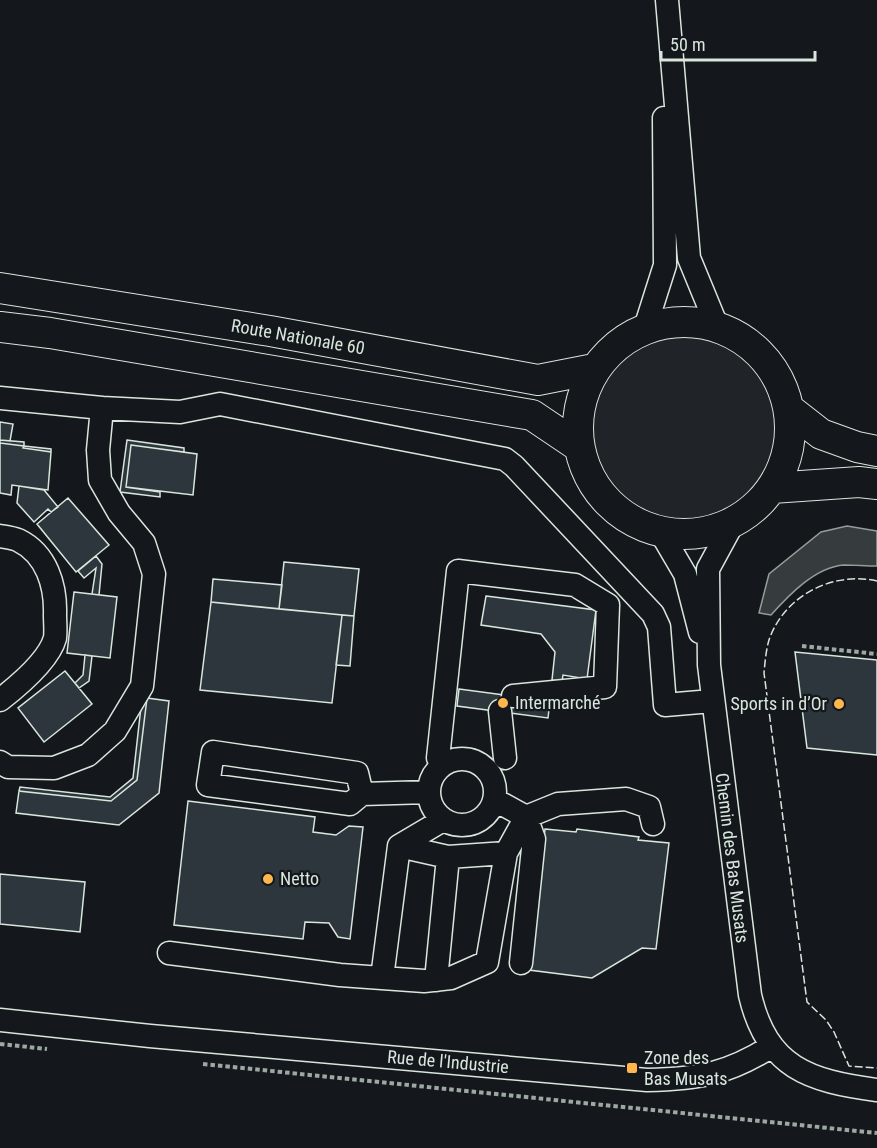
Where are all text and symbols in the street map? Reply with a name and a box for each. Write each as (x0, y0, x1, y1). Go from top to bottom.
scale bar (661, 24, 816, 62)
text: 50 m (670, 34, 705, 55)
street label: Route Nationale 60 (230, 314, 367, 359)
place label: Intermarché (515, 692, 600, 713)
place label: Sports in d’Or (730, 693, 828, 714)
marker: Intermarché (496, 696, 510, 710)
marker: Sports in d’Or (832, 697, 846, 711)
street label: Chemin des Bas Musats (712, 772, 753, 944)
place label: Netto (280, 868, 319, 889)
marker: Netto (261, 872, 275, 886)
street label: Rue de l'Industrie (386, 1046, 510, 1077)
place label: Zone des Bas Musats (644, 1047, 727, 1089)
marker: Zone des Bas Musats (625, 1061, 639, 1075)

